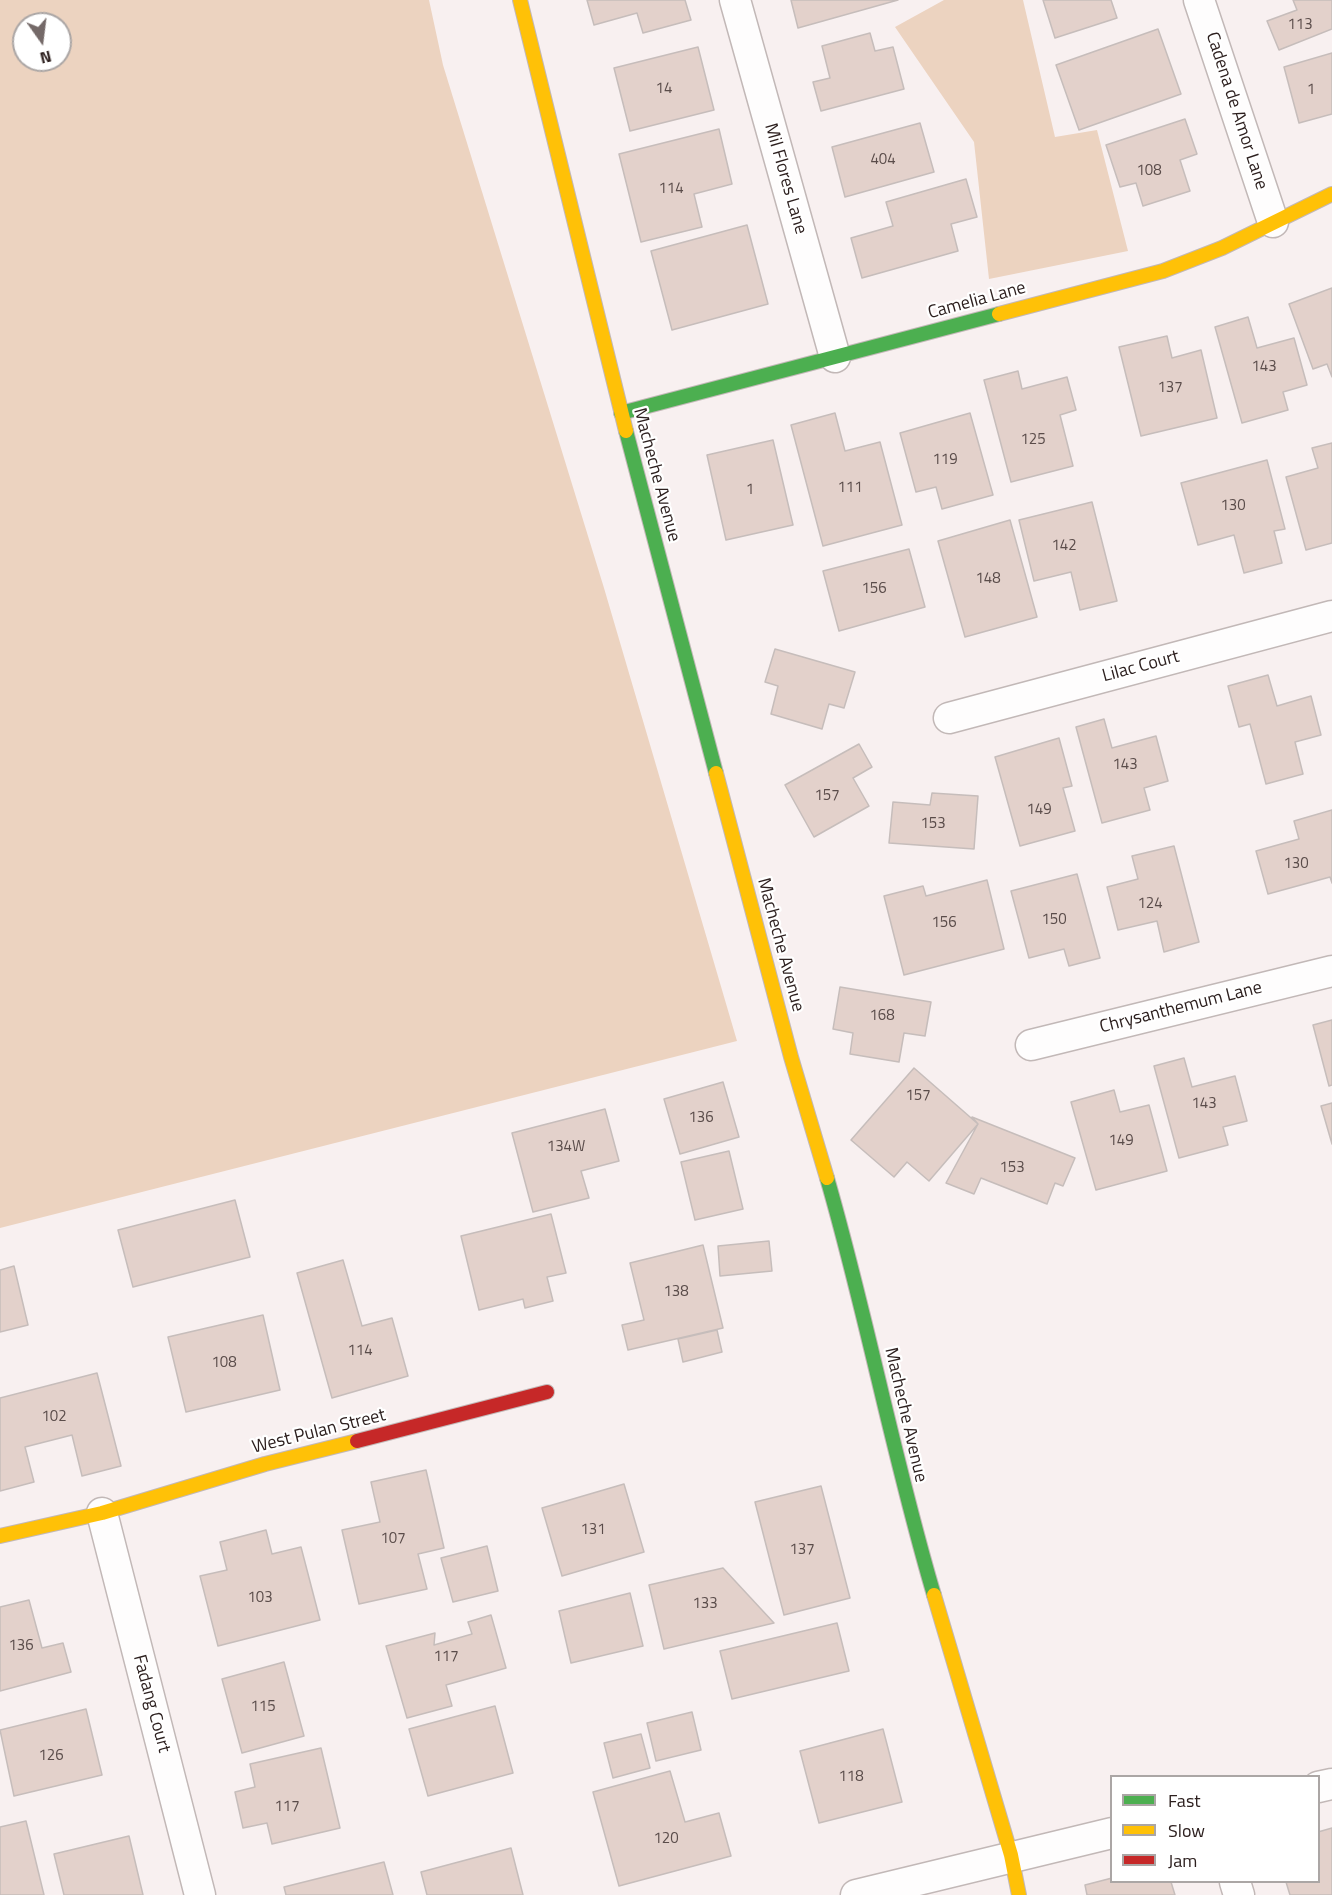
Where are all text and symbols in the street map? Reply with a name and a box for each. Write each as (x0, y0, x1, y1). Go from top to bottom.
north arrow (12, 12, 72, 72)
house number: 113 (1287, 16, 1313, 34)
street label: Cadena de Amor Lane (1200, 29, 1272, 193)
text: N (38, 45, 54, 71)
house number: 14 (656, 80, 672, 98)
house number: 1 (1307, 81, 1315, 99)
street label: Mil Flores Lane (759, 121, 811, 237)
house number: 404 (870, 151, 896, 169)
house number: 108 (1136, 162, 1162, 180)
house number: 114 (658, 180, 684, 198)
street label: Camelia Lane (926, 278, 1028, 324)
house number: 143 (1251, 358, 1277, 376)
house number: 137 (1157, 379, 1183, 397)
street label: Macheche Avenue (628, 406, 684, 544)
house number: 125 (1020, 431, 1046, 449)
house number: 119 (932, 451, 958, 469)
house number: 111 (837, 479, 863, 497)
house number: 1 (746, 481, 754, 499)
house number: 130 (1220, 497, 1246, 515)
house number: 142 (1051, 537, 1077, 555)
house number: 148 (975, 570, 1001, 588)
house number: 156 (861, 580, 887, 598)
street label: Lilac Court (1100, 646, 1182, 688)
house number: 143 (1112, 756, 1138, 774)
house number: 157 (814, 787, 840, 805)
house number: 149 (1026, 801, 1052, 819)
house number: 153 (920, 815, 946, 833)
house number: 130 (1283, 855, 1309, 873)
street label: Macheche Avenue (752, 876, 808, 1014)
house number: 124 (1137, 895, 1163, 913)
house number: 150 (1041, 911, 1067, 929)
house number: 156 (931, 914, 957, 932)
street label: Chrysanthemum Lane (1098, 977, 1264, 1039)
house number: 168 (869, 1007, 895, 1025)
house number: 157 (905, 1087, 931, 1105)
house number: 143 (1191, 1095, 1217, 1113)
house number: 136 (688, 1109, 714, 1127)
house number: 149 (1108, 1132, 1134, 1150)
house number: 134W (547, 1138, 585, 1156)
house number: 153 (999, 1159, 1025, 1177)
house number: 138 (663, 1283, 689, 1301)
house number: 114 (347, 1342, 373, 1360)
street label: Macheche Avenue (879, 1346, 931, 1484)
house number: 108 (211, 1354, 237, 1372)
street label: West Pulan Street (250, 1405, 388, 1459)
house number: 102 (41, 1408, 67, 1426)
house number: 131 (580, 1521, 606, 1539)
house number: 107 (380, 1530, 406, 1548)
house number: 137 (789, 1541, 815, 1559)
house number: 103 (247, 1589, 273, 1607)
house number: 133 (692, 1595, 718, 1613)
house number: 136 (8, 1637, 34, 1655)
house number: 117 (433, 1648, 459, 1666)
street label: Fadang Court (128, 1653, 174, 1755)
house number: 115 (250, 1698, 276, 1716)
house number: 126 (38, 1747, 64, 1765)
house number: 118 (838, 1768, 864, 1786)
legend (1110, 1775, 1320, 1883)
text: Fast (1168, 1787, 1201, 1814)
house number: 117 (274, 1798, 300, 1816)
text: Slow (1168, 1817, 1205, 1844)
house number: 120 (653, 1830, 679, 1848)
text: Jam (1168, 1847, 1197, 1874)

